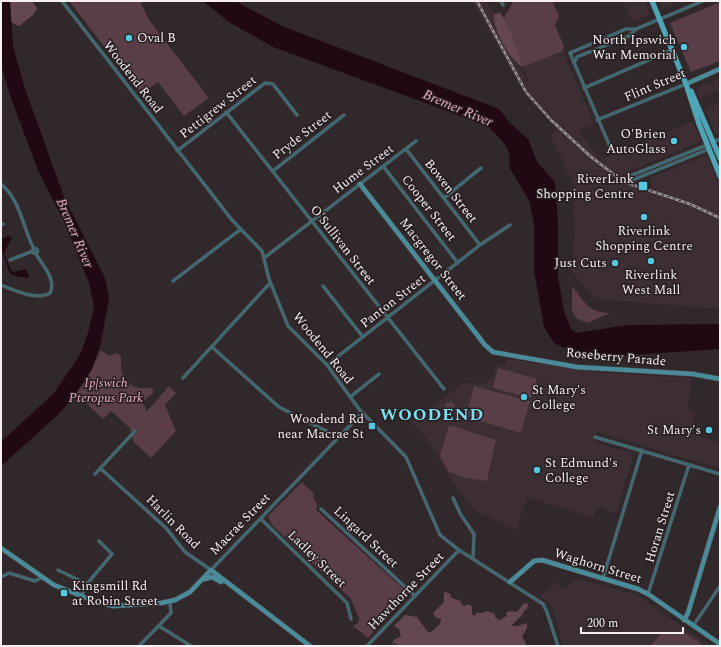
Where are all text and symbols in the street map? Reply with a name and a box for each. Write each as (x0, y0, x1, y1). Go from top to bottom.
place label: Oval B (137, 28, 176, 48)
place label: North Ipswich War Memorial (592, 30, 676, 65)
marker: Oval B (124, 33, 134, 43)
street label: Woodend Road (98, 36, 168, 118)
marker: North Ipswich War Memorial (679, 42, 689, 52)
street label: Flint Street (621, 63, 689, 107)
street label: Pettigrew Street (175, 70, 261, 144)
water label: Bremer River (420, 84, 496, 132)
street label: Pryde Street (268, 105, 336, 165)
place label: O'Brien AutoGlass (606, 124, 666, 159)
marker: O'Brien AutoGlass (669, 136, 679, 146)
street label: Hume Street (328, 139, 398, 199)
street label: Bowen Street (420, 155, 483, 228)
place label: RiverLink Shopping Centre (536, 169, 634, 204)
street label: Cooper Street (397, 170, 462, 246)
marker: RiverLink Shopping Centre (637, 180, 649, 192)
water label: Bremer River (51, 195, 99, 271)
street label: O'Sullivan Street (305, 201, 381, 290)
marker: Riverlink Shopping Centre (639, 212, 649, 222)
street label: Macgregor Street (394, 213, 472, 305)
place label: Riverlink Shopping Centre (595, 221, 693, 256)
place label: Just Cuts (554, 253, 607, 273)
marker: Riverlink West Mall (646, 256, 656, 266)
marker: Just Cuts (610, 258, 620, 268)
place label: Riverlink West Mall (622, 265, 680, 300)
street label: Panton Street (356, 269, 430, 333)
street label: Woodend Road (288, 308, 358, 388)
street label: Roseberry Parade (565, 343, 667, 371)
park label: Ip[swich Pteropus Park (69, 373, 143, 408)
place label: St Mary's College (532, 380, 586, 415)
marker: St Mary's College (519, 392, 529, 402)
district label: WOODEND (380, 402, 484, 428)
place label: Woodend Rd near Macrae St (277, 409, 364, 444)
place label: St Mary's (647, 420, 701, 440)
marker: Woodend Rd near Macrae St (367, 421, 377, 431)
marker: St Mary's (704, 425, 714, 435)
place label: St Edmund's College (545, 453, 618, 488)
marker: St Edmund's College (532, 465, 542, 475)
street label: Macrae Street (205, 488, 275, 560)
street label: Horan Street (640, 488, 681, 565)
street label: Harlin Road (141, 490, 205, 554)
street label: Lingard Street (329, 501, 403, 573)
street label: Ladley Street (283, 526, 351, 593)
street label: Waghorn Street (552, 543, 645, 589)
street label: Hawthorne Street (363, 547, 449, 635)
place label: Kingsmill Rd at Robin Street (72, 576, 158, 611)
marker: Kingsmill Rd at Robin Street (59, 588, 69, 598)
scale bar (581, 609, 683, 635)
text: 200 m (587, 614, 618, 633)

